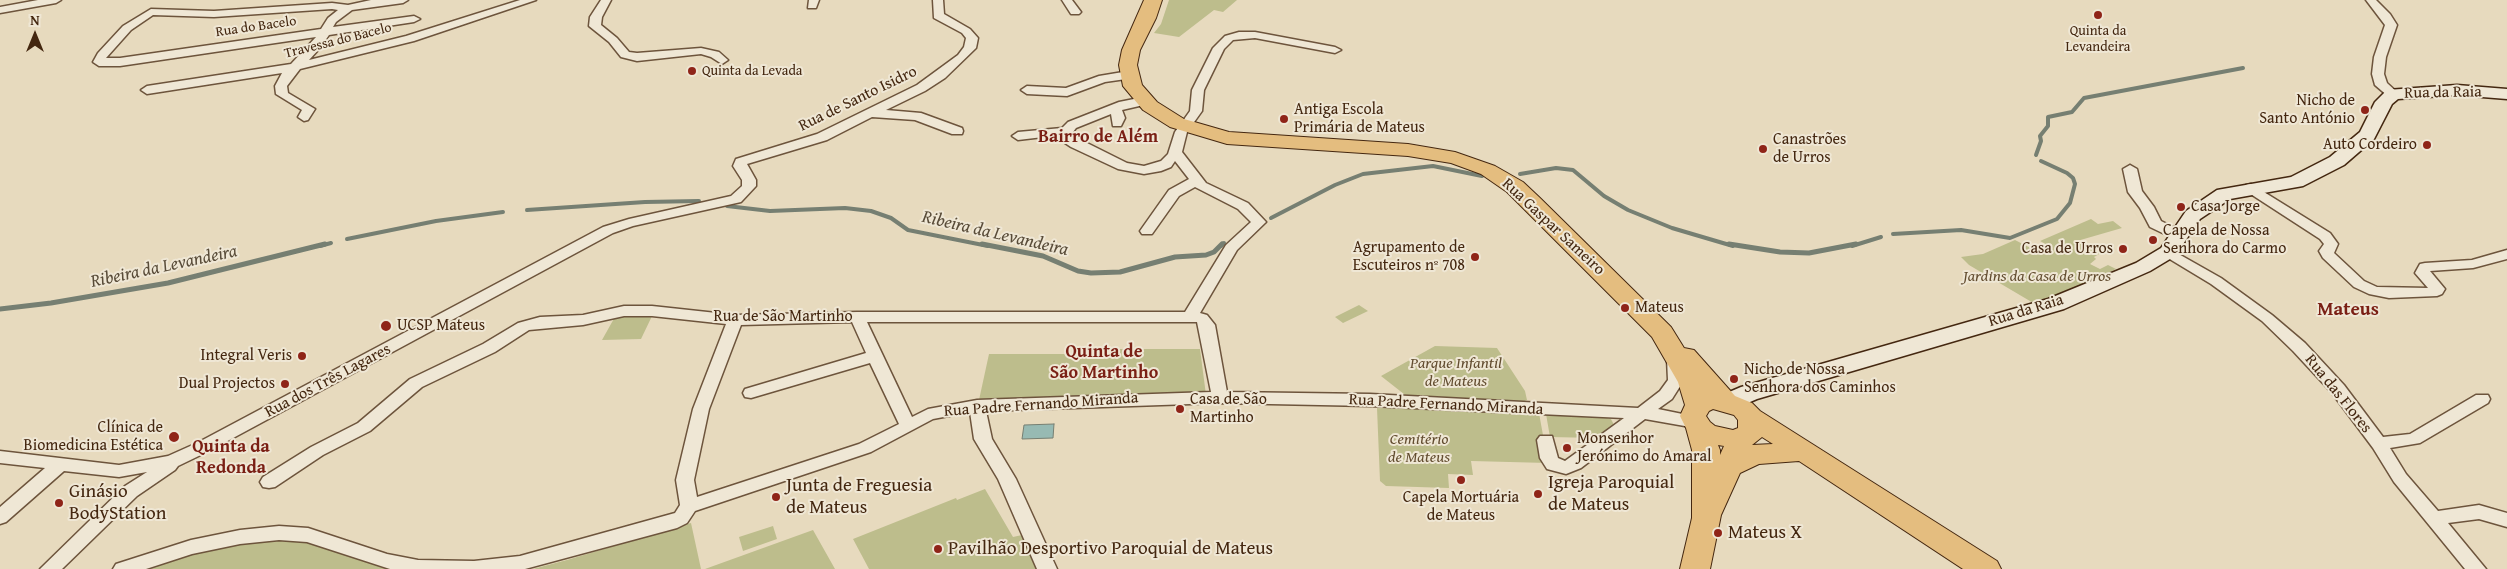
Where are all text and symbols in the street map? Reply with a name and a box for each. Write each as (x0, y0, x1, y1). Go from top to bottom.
marker: Quinta da Levandeira (2092, 9, 2104, 21)
north arrow (10, 10, 60, 60)
text: N (30, 10, 40, 30)
street label: Rua do Bacelo (215, 13, 297, 41)
street label: Travessa do Bacelo (283, 20, 393, 62)
place label: Quinta da Levandeira (2066, 23, 2130, 56)
street label: Rua de Santo Isidro (796, 62, 920, 136)
place label: Quinta da Levada (702, 63, 802, 79)
marker: Quinta da Levada (686, 65, 698, 77)
street label: Rua da Raia (2404, 83, 2482, 103)
place label: Nicho de Santo António (2259, 91, 2355, 129)
place label: Antiga Escola Primária de Mateus (1294, 100, 1425, 138)
marker: Nicho de Santo António (2359, 104, 2371, 116)
marker: Antiga Escola Primária de Mateus (1278, 113, 1290, 125)
district label: Bairro de Além (1038, 126, 1158, 148)
place label: Canastrões de Urros (1773, 130, 1846, 168)
place label: Auto Cordeiro (2323, 135, 2417, 155)
marker: Auto Cordeiro (2421, 139, 2433, 151)
marker: Canastrões de Urros (1757, 143, 1769, 155)
street label: Rua Gaspar Sameiro (1498, 174, 1608, 280)
place label: Casa Jorge (2191, 197, 2260, 217)
marker: Casa Jorge (2175, 201, 2187, 213)
water label: Ribeira da Levandeira (920, 207, 1070, 261)
place label: Capela de Nossa Senhora do Carmo (2163, 221, 2286, 259)
marker: Capela de Nossa Senhora do Carmo (2147, 234, 2159, 246)
place label: Agrupamento de Escuteiros nº 708 (1353, 238, 1465, 276)
place label: Casa de Urros (2022, 239, 2113, 259)
water label: Ribeira da Levandeira (89, 241, 239, 293)
marker: Casa de Urros (2117, 243, 2129, 255)
marker: Agrupamento de Escuteiros nº 708 (1469, 251, 1481, 263)
park label: Jardins da Casa de Urros (1963, 267, 2111, 287)
street label: Rua da Raia (1986, 291, 2066, 331)
place label: Mateus (1635, 298, 1684, 318)
district label: Mateus (2317, 299, 2379, 321)
marker: Mateus (1619, 302, 1631, 314)
street label: Rua de São Martinho (713, 307, 853, 327)
place label: UCSP Mateus (397, 316, 485, 336)
marker: UCSP Mateus (379, 319, 393, 333)
street label: Rua dos Três Lagares (262, 340, 394, 422)
district label: Quinta de São Martinho (1050, 341, 1158, 384)
place label: Integral Veris (200, 346, 292, 366)
marker: Integral Veris (296, 350, 308, 362)
street label: Rua das Flores (2300, 351, 2376, 437)
park label: Parque Infantil de Mateus (1410, 354, 1502, 392)
place label: Nicho de Nossa Senhora dos Caminhos (1744, 360, 1896, 398)
marker: Nicho de Nossa Senhora dos Caminhos (1728, 373, 1740, 385)
place label: Dual Projectos (179, 374, 275, 394)
marker: Dual Projectos (279, 378, 291, 390)
street label: Rua Padre Fernando Miranda (943, 389, 1139, 421)
place label: Casa de São Martinho (1190, 390, 1267, 428)
street label: Rua Padre Fernando Miranda (1348, 390, 1544, 420)
marker: Casa de São Martinho (1174, 403, 1186, 415)
place label: Clínica de Biomedicina Estética (24, 418, 163, 456)
place label: Monsenhor Jerónimo do Amaral (1577, 429, 1712, 467)
marker: Clínica de Biomedicina Estética (167, 430, 181, 444)
park label: Cemitério de Mateus (1388, 430, 1450, 468)
district label: Quinta da Redonda (192, 436, 270, 478)
marker: Monsenhor Jerónimo do Amaral (1561, 442, 1573, 454)
place label: Igreja Paroquial de Mateus (1548, 472, 1674, 516)
marker: Capela Mortuária de Mateus (1455, 474, 1467, 486)
place label: Junta de Freguesia de Mateus (786, 475, 932, 519)
place label: Ginásio BodyStation (69, 481, 166, 525)
place label: Capela Mortuária de Mateus (1403, 488, 1519, 526)
marker: Igreja Paroquial de Mateus (1532, 488, 1544, 500)
marker: Junta de Freguesia de Mateus (770, 491, 782, 503)
marker: Ginásio BodyStation (53, 497, 65, 509)
place label: Mateus X (1728, 522, 1802, 544)
marker: Mateus X (1712, 527, 1724, 539)
place label: Pavilhão Desportivo Paroquial de Mateus (948, 538, 1273, 560)
marker: Pavilhão Desportivo Paroquial de Mateus (932, 543, 944, 555)

